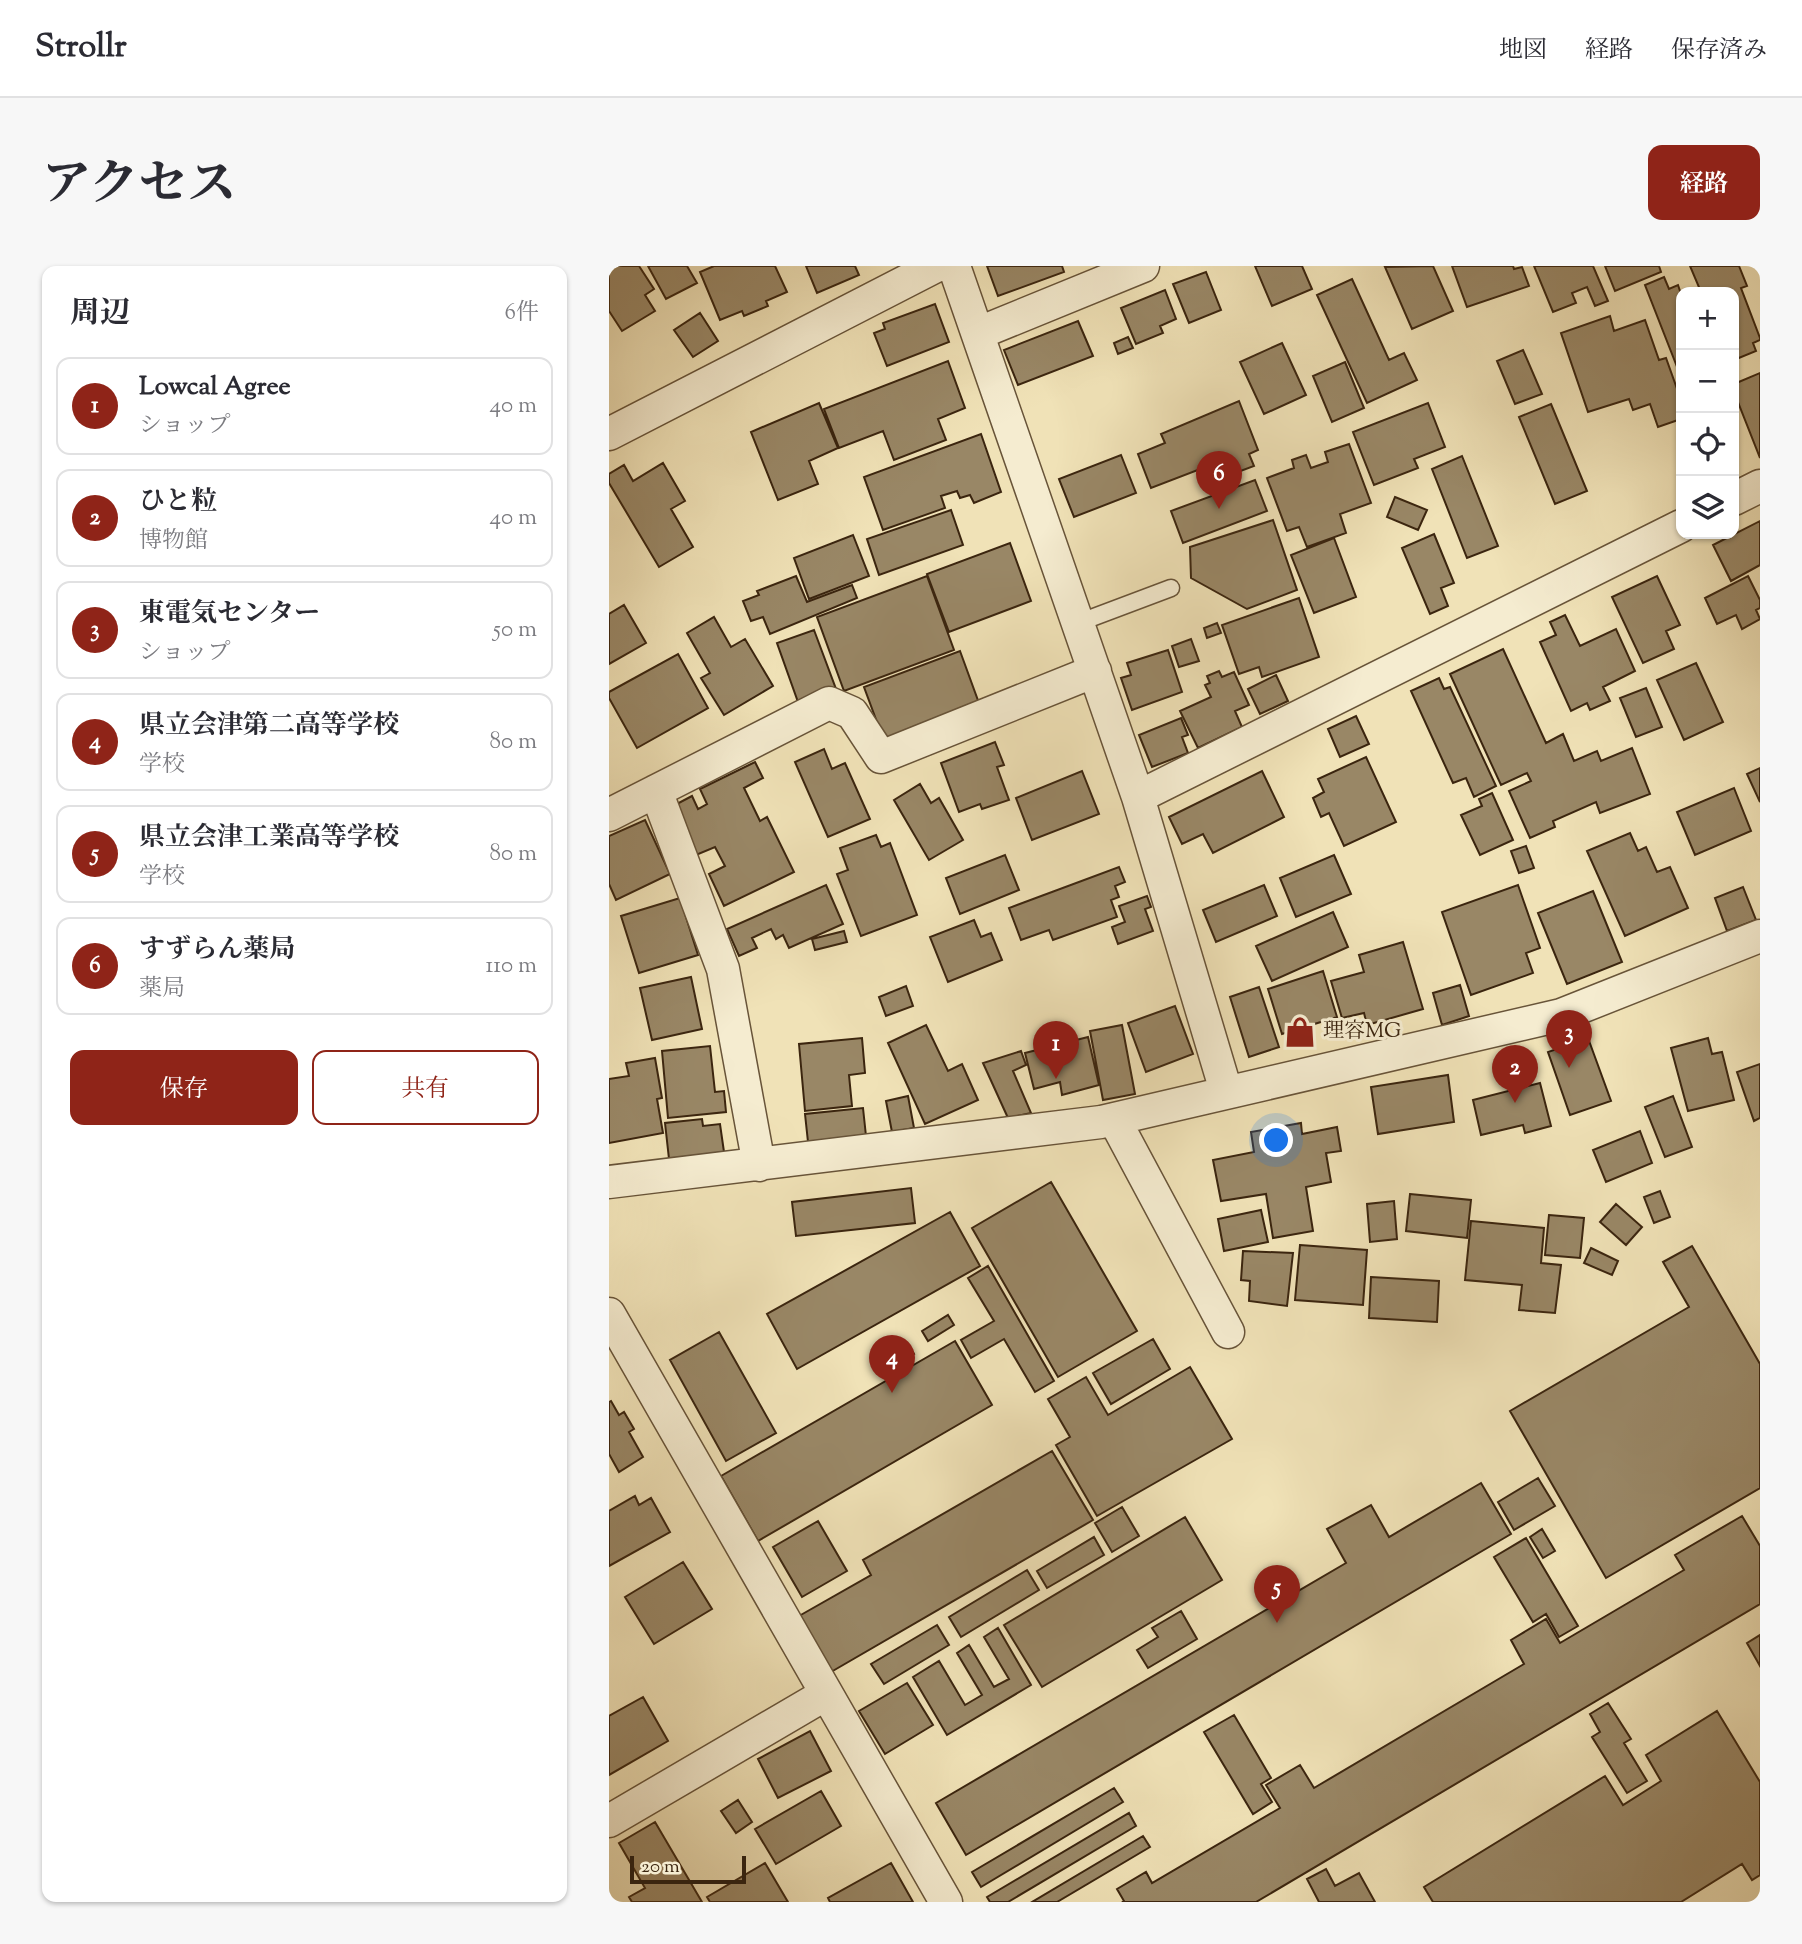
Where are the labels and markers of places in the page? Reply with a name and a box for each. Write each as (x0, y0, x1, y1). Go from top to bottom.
pin: 6 (1196, 451, 1242, 509)
pin: 3 (1546, 1010, 1592, 1068)
shop icon: 理容MG (1283, 1015, 1317, 1049)
place label: 理容MG (1323, 1017, 1401, 1047)
pin: 1 (1033, 1021, 1079, 1079)
pin: 2 (1492, 1045, 1538, 1103)
pin: 4 (869, 1335, 915, 1393)
pin: 5 (1254, 1565, 1300, 1623)

